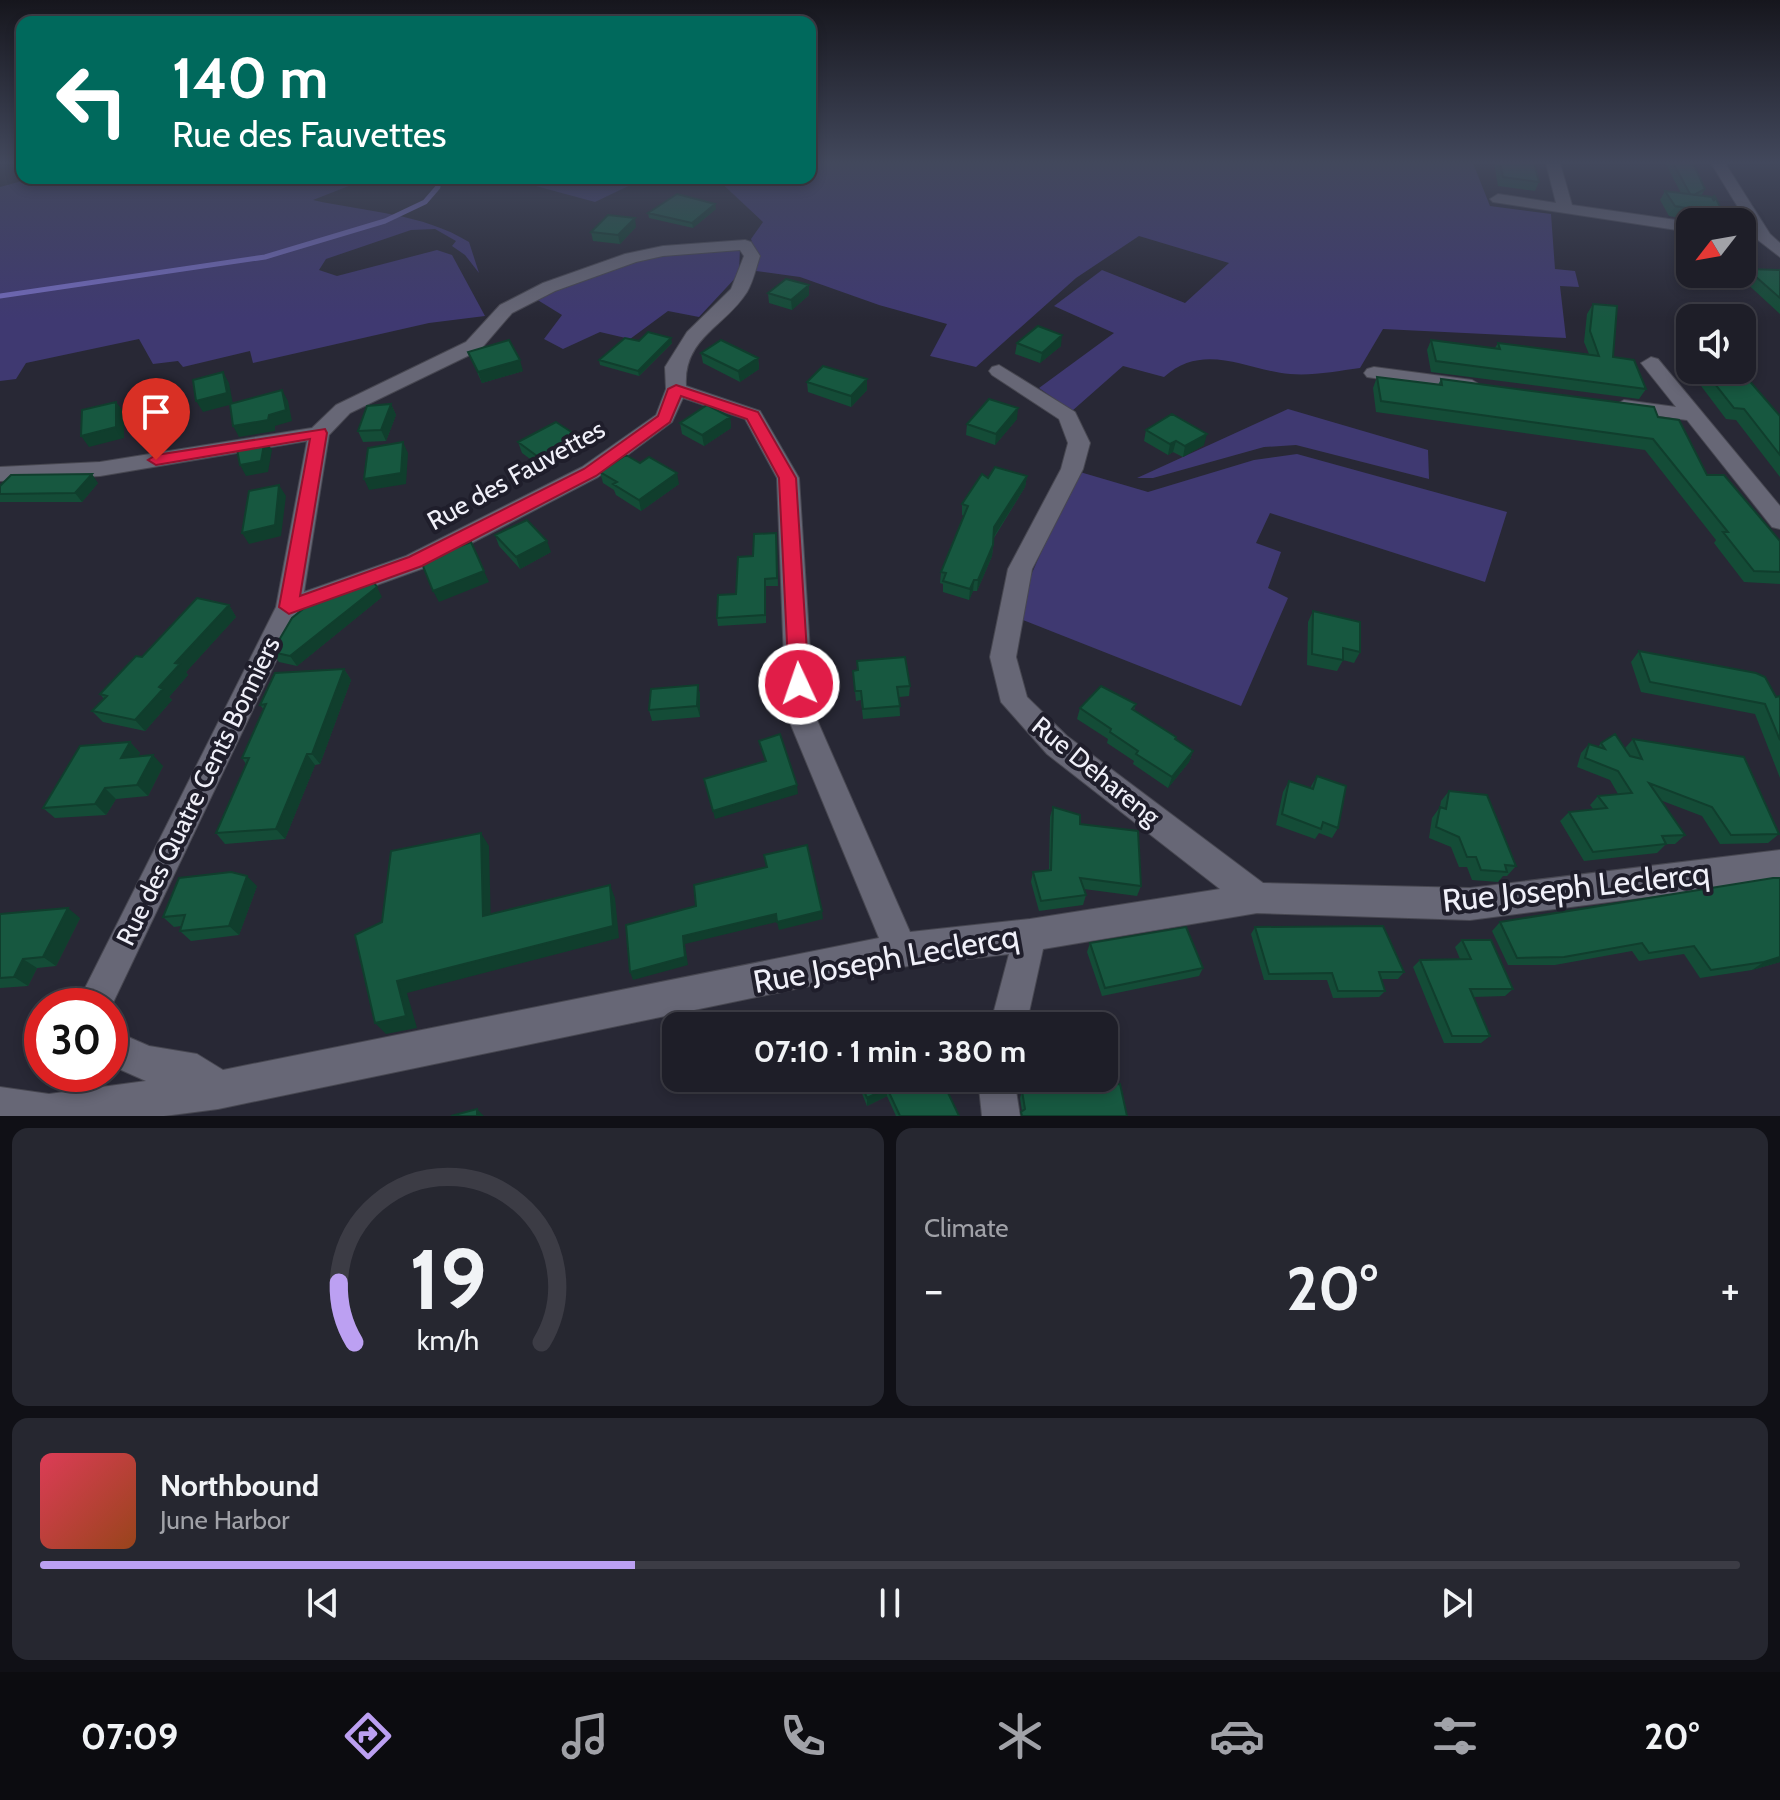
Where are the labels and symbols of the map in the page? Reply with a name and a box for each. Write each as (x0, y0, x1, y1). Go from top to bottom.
north arrow (1676, 208, 1756, 288)
pin (122, 378, 190, 460)
street label: Rue des Fauvettes (422, 413, 611, 537)
street label: Rue des Quatre Cents Bonniers (109, 631, 287, 951)
position arrow (757, 642, 841, 726)
street label: Rue Dehareng (1026, 710, 1167, 833)
street label: Rue Joseph Leclercq (1440, 853, 1712, 920)
street label: Rue Joseph Leclercq (750, 916, 1022, 1001)
speed limit sign: 30 (24, 988, 128, 1092)

